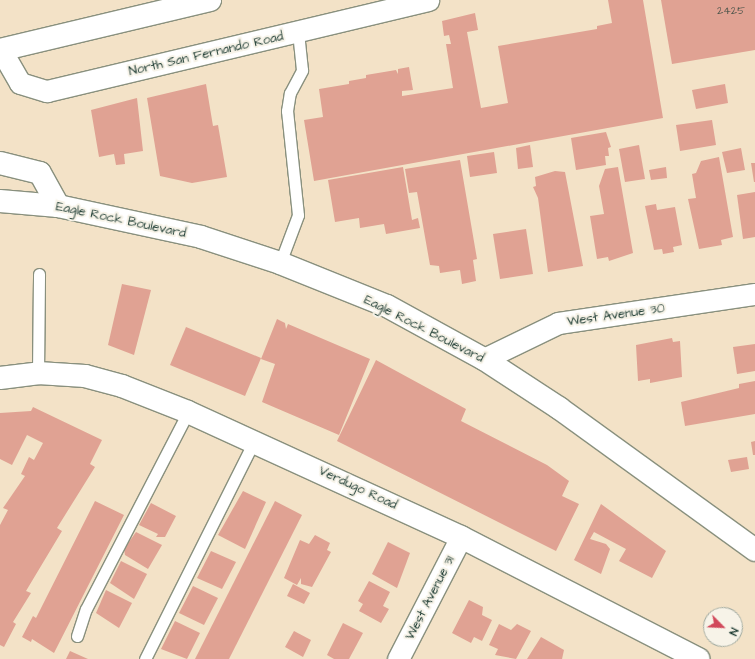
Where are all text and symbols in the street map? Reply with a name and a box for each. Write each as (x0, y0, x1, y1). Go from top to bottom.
house number: 2425 (717, 4, 745, 18)
street label: North San Fernando Road (127, 29, 285, 79)
street label: Eagle Rock Boulevard (54, 199, 188, 241)
street label: Eagle Rock Boulevard (361, 292, 487, 366)
street label: West Avenue 30 (566, 300, 666, 330)
street label: Verdugo Road (316, 463, 400, 513)
street label: West Avenue 31 (402, 553, 458, 643)
north arrow (703, 607, 743, 647)
text: N (725, 625, 742, 638)

